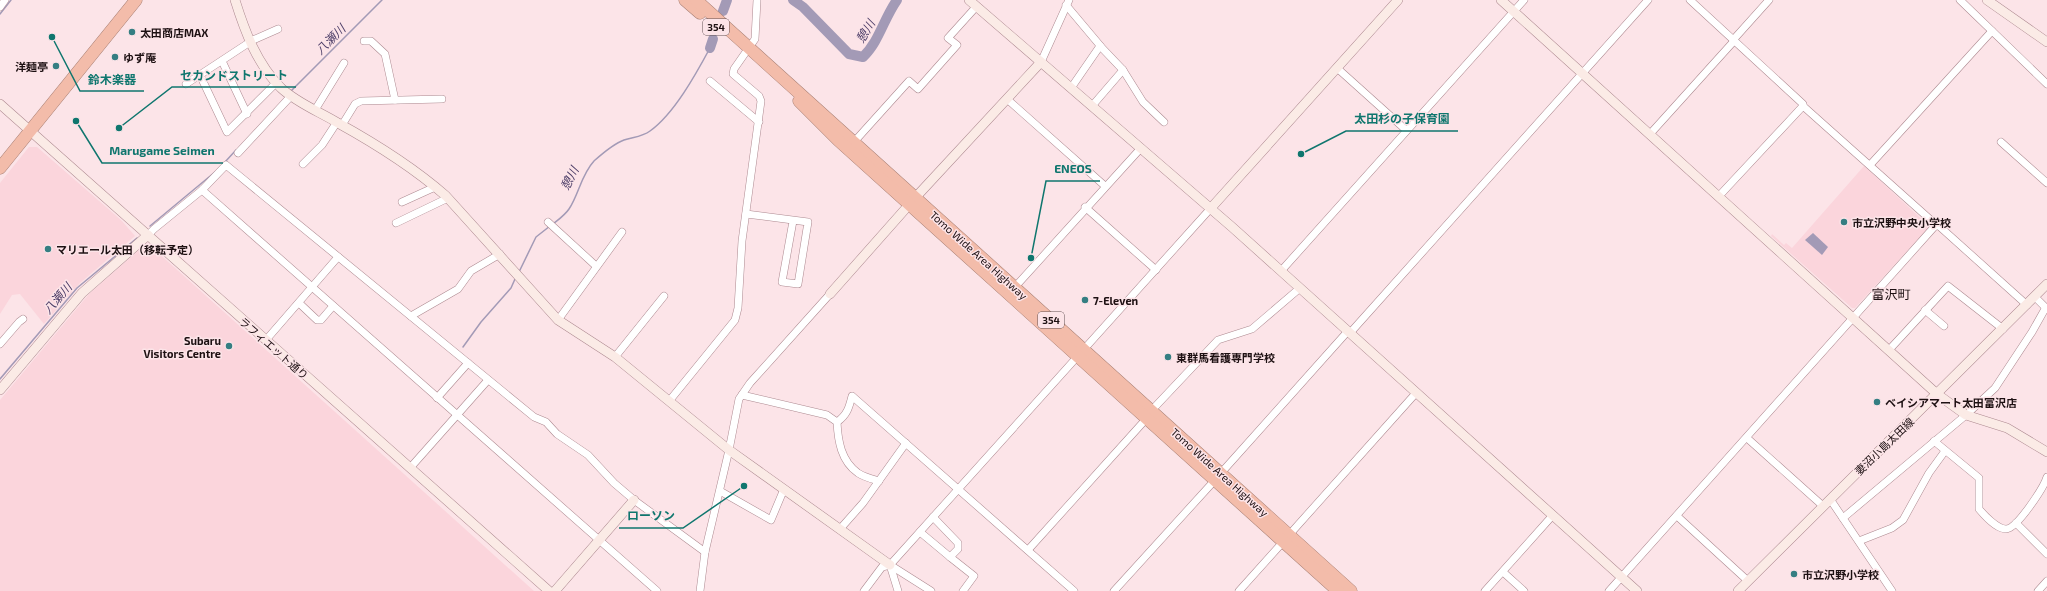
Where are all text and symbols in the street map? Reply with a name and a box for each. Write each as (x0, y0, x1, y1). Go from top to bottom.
water label: 憩川 (853, 15, 878, 45)
road number: 354 (703, 19, 729, 35)
water label: 八瀬川 (312, 20, 349, 57)
place label: 太田商店MAX (140, 26, 208, 39)
marker: 太田商店MAX (127, 27, 137, 37)
place label: ゆず庵 (123, 51, 157, 64)
marker: ゆず庵 (110, 52, 120, 62)
place label: 洋麺亭 (15, 60, 48, 73)
marker: 洋麺亭 (51, 61, 61, 71)
callout: セカンドストリート (172, 63, 296, 87)
callout: 鈴木楽器 (80, 67, 144, 91)
text: セカンドストリート (180, 68, 288, 82)
text: 鈴木楽器 (87, 72, 137, 86)
callout: 太田杉の子保育園 (1346, 107, 1458, 131)
text: 太田杉の子保育園 (1354, 111, 1450, 125)
callout: Marugame Seimen (102, 139, 223, 163)
text: Marugame Seimen (109, 143, 215, 157)
callout: ENEOS (1046, 157, 1100, 181)
text: ENEOS (1054, 161, 1092, 175)
water label: 憩川 (557, 162, 582, 192)
street label: Tomo Wide Area Highway (928, 208, 1030, 302)
place label: 市立沢野中央小学校 (1852, 216, 1951, 229)
marker: 市立沢野中央小学校 (1839, 217, 1849, 227)
place label: マリエール太田（移転予定） (56, 243, 199, 256)
marker: マリエール太田（移転予定） (43, 244, 53, 254)
water label: 八瀬川 (40, 278, 75, 316)
district label: 富沢町 (1871, 286, 1911, 302)
place label: 7-Eleven (1093, 294, 1138, 307)
marker: 7-Eleven (1080, 295, 1090, 305)
road number: 354 (1038, 312, 1064, 328)
street label: ラフィエット通り (237, 314, 311, 382)
place label: Subaru Visitors Centre (144, 334, 221, 360)
marker: Subaru Visitors Centre (224, 341, 234, 351)
place label: 東群馬看護専門学校 (1176, 351, 1275, 364)
marker: 東群馬看護専門学校 (1163, 352, 1173, 362)
place label: ベイシアマート太田富沢店 (1885, 396, 2017, 409)
marker: ベイシアマート太田富沢店 (1872, 397, 1882, 407)
street label: 妻沼小島太田線 (1852, 415, 1916, 477)
street label: Tomo Wide Area Highway (1169, 425, 1271, 519)
callout: ローソン (619, 504, 683, 528)
text: ローソン (627, 508, 675, 522)
place label: 市立沢野小学校 (1802, 568, 1879, 581)
marker: 市立沢野小学校 (1789, 569, 1799, 579)

